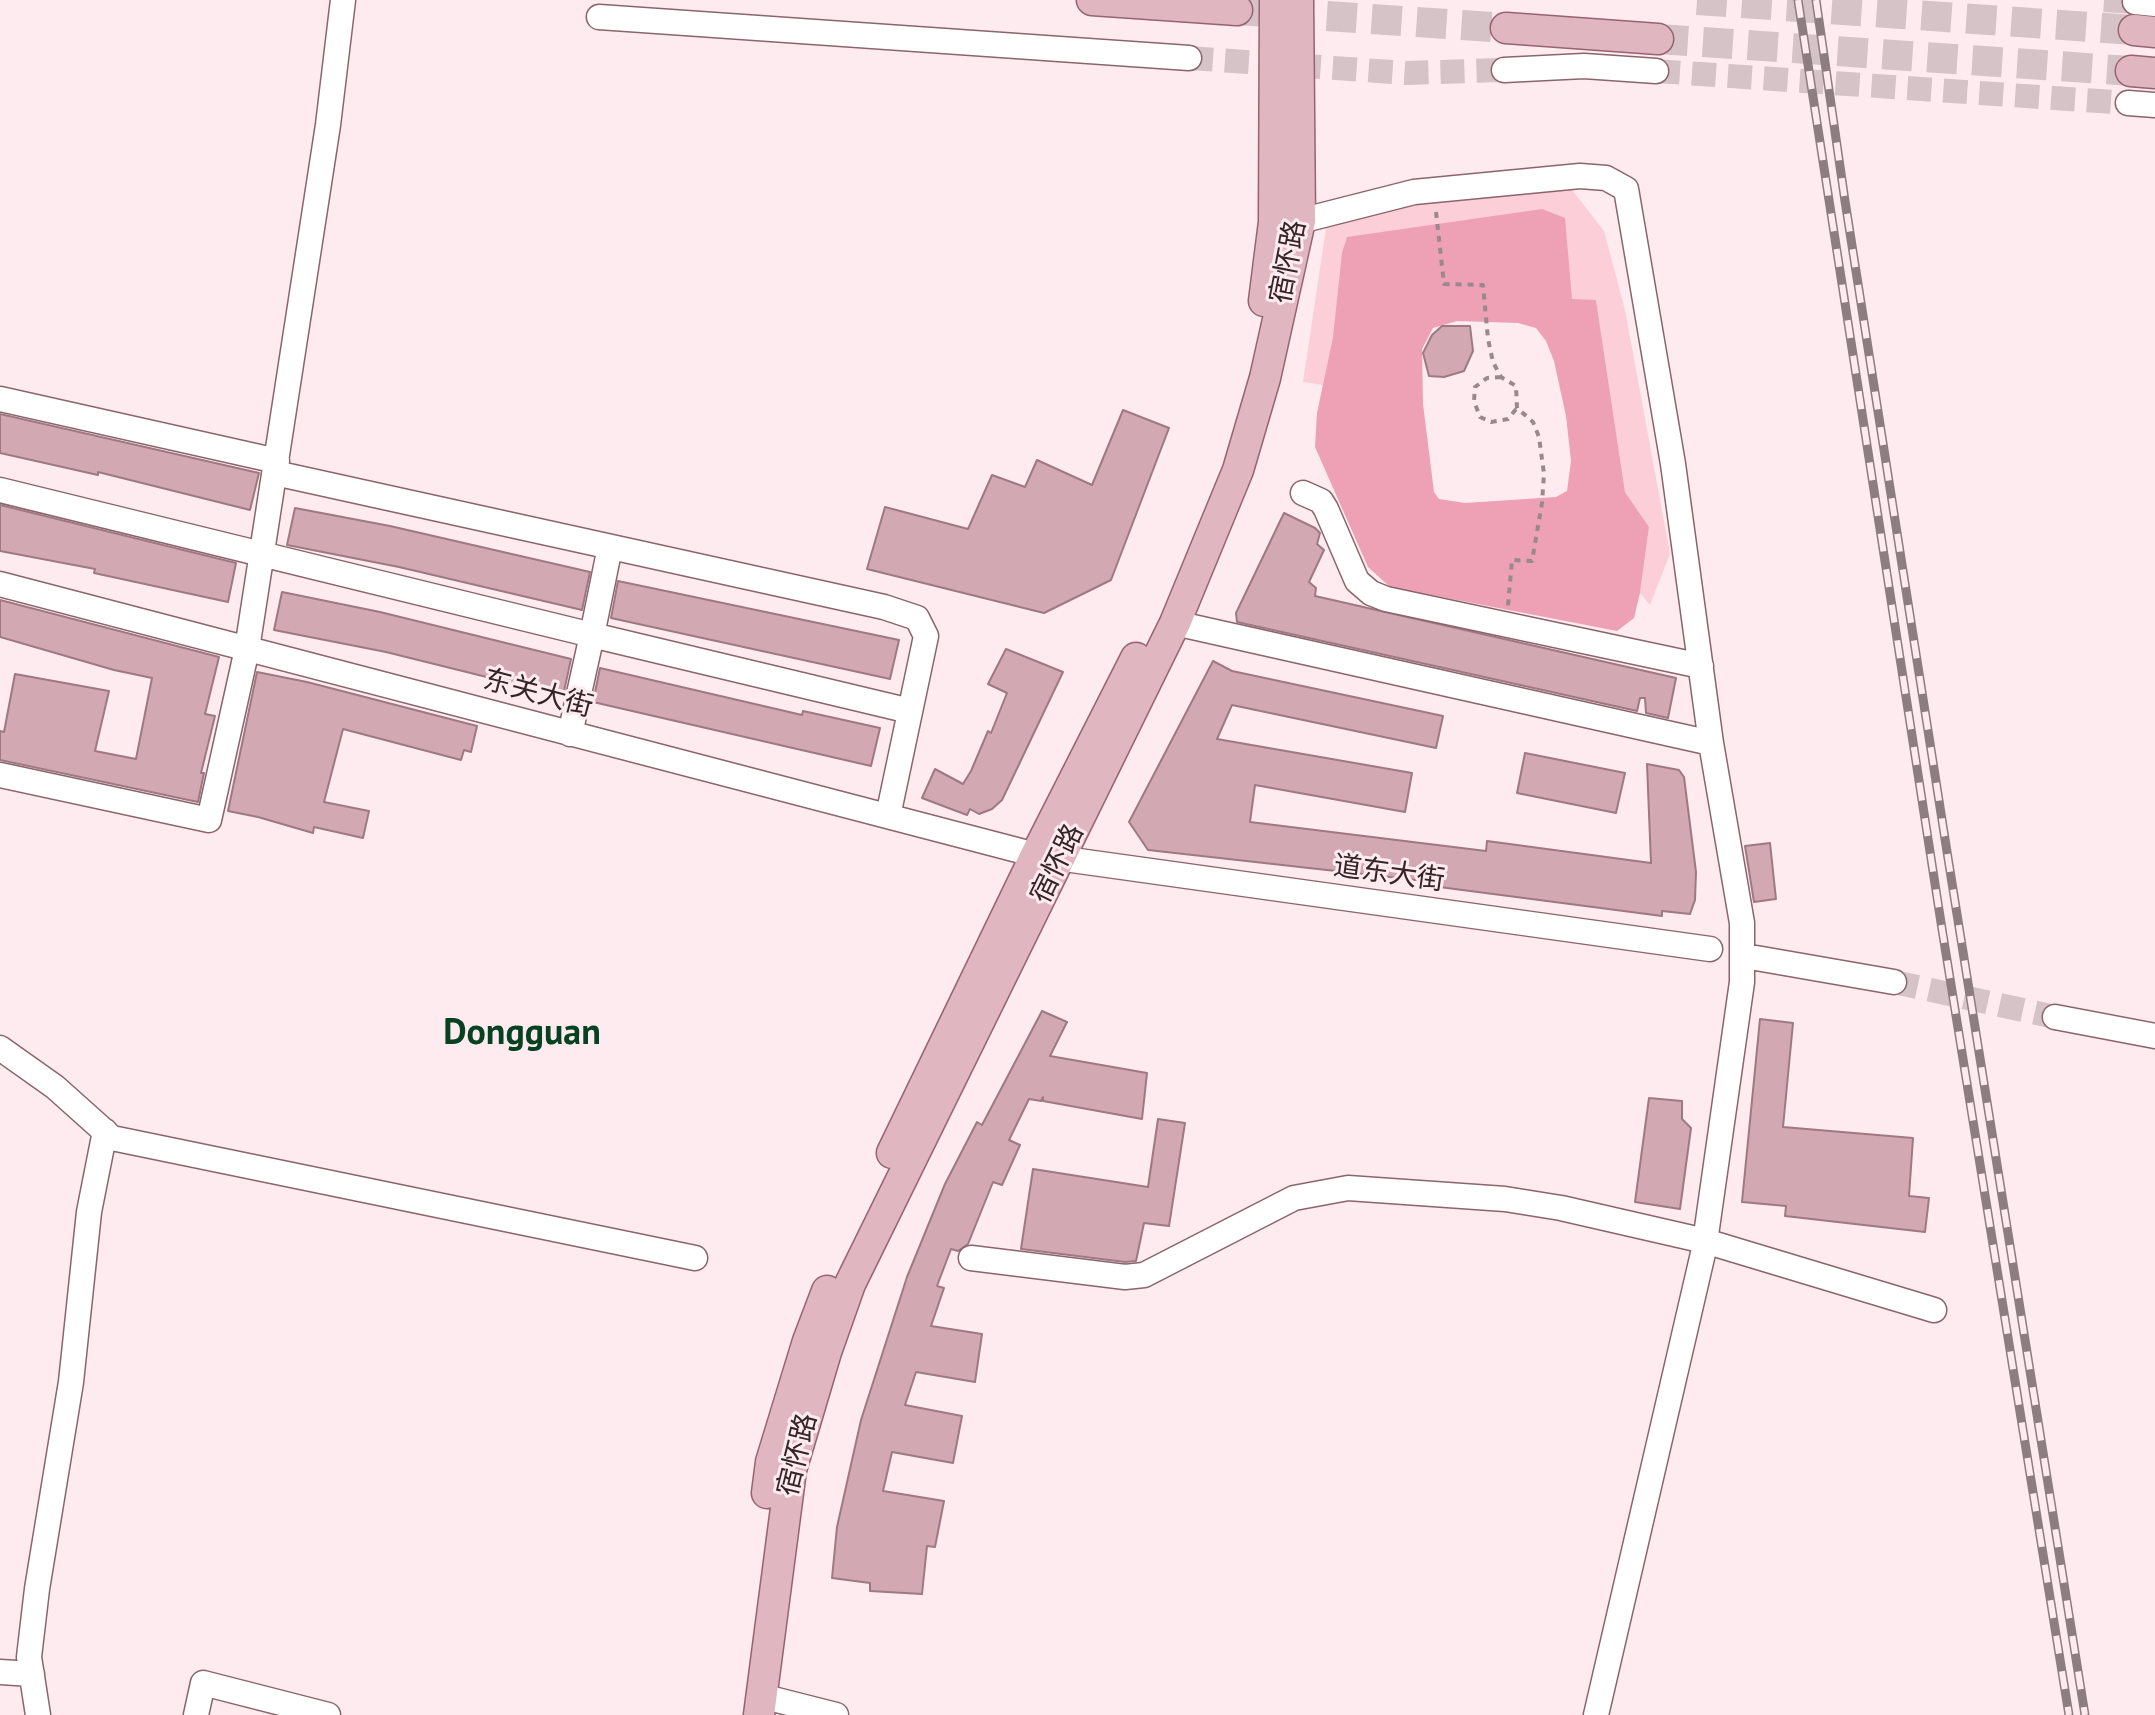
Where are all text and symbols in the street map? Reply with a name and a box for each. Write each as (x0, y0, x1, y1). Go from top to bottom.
street label: 宿怀路 (1264, 218, 1314, 306)
street label: 东关大街 (480, 663, 596, 725)
street label: 宿怀路 (1024, 819, 1092, 909)
street label: 道东大街 (1331, 850, 1447, 898)
district label: Dongguan (443, 1012, 601, 1056)
street label: 宿怀路 (772, 1410, 824, 1500)

